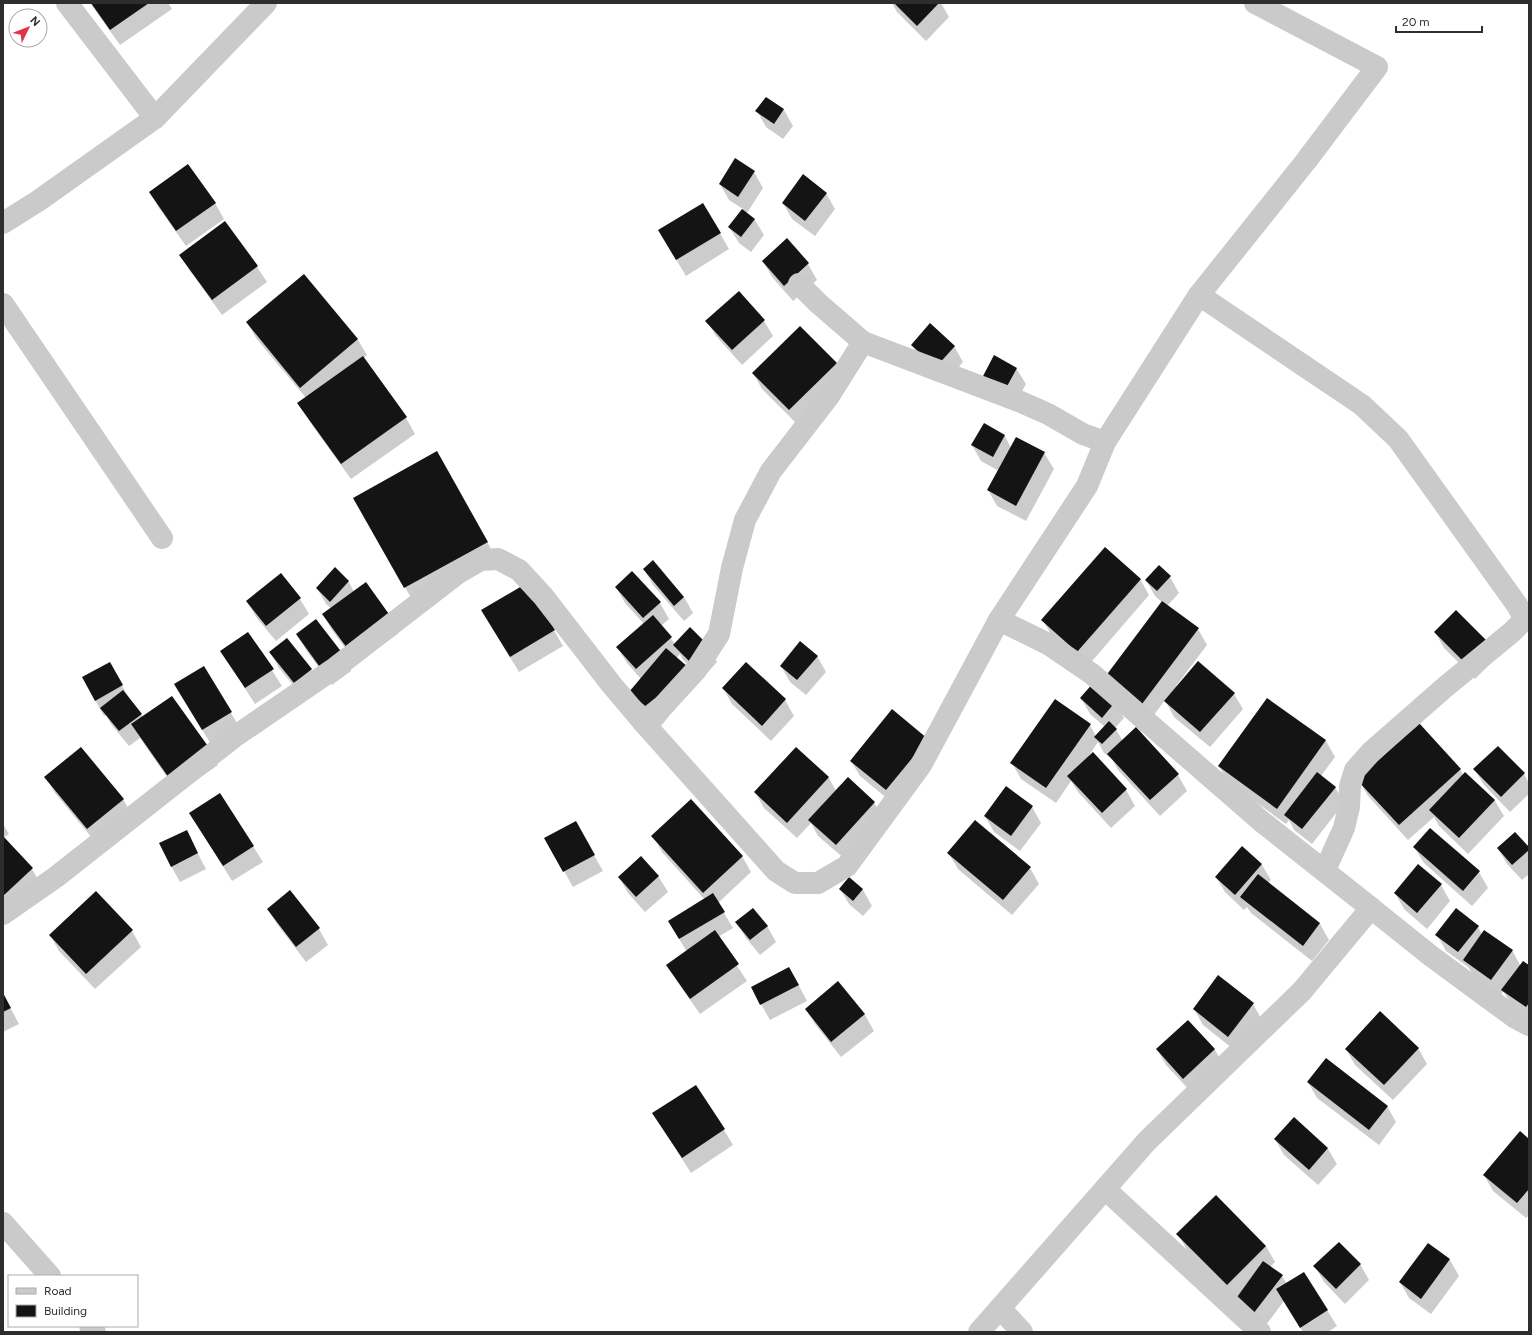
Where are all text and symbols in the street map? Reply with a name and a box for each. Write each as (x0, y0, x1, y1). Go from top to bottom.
north arrow (8, 8, 48, 48)
scale bar (1396, 8, 1482, 34)
text: N (27, 14, 43, 29)
text: 20 m (1402, 15, 1430, 29)
legend (8, 1275, 138, 1327)
text: Road (44, 1284, 72, 1298)
text: Building (44, 1304, 87, 1318)

